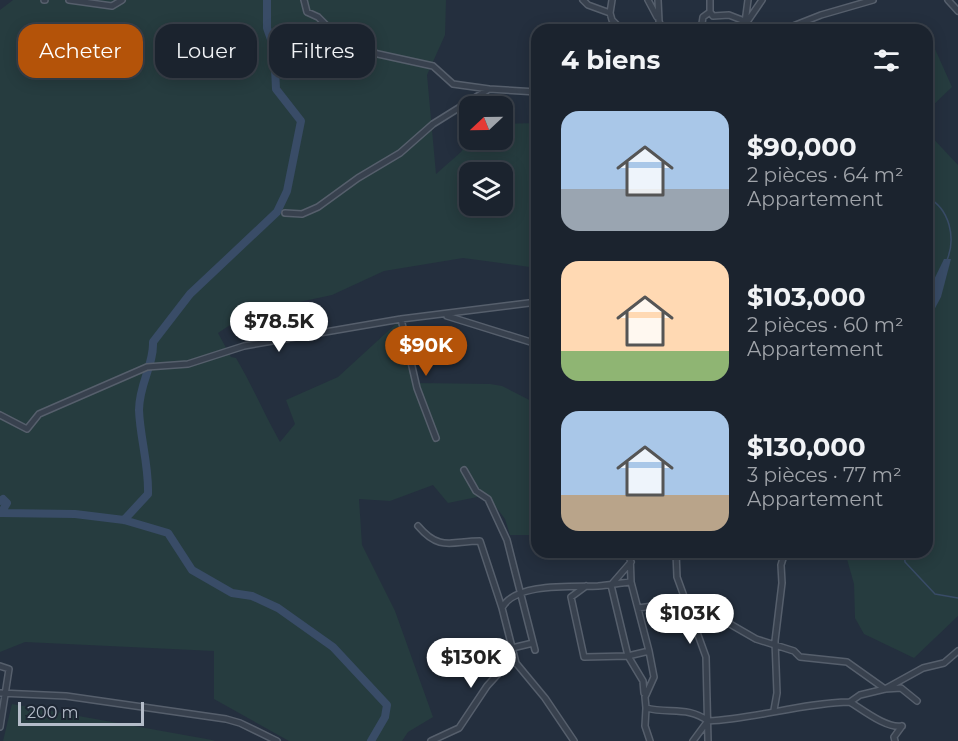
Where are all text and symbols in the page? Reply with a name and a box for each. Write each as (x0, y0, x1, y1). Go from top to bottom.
chip: Acheter (18, 24, 143, 78)
chip: Louer (155, 24, 257, 78)
chip: Filtres (269, 24, 375, 78)
text: 4 biens (561, 44, 660, 76)
icon: filters (870, 44, 903, 77)
north arrow (459, 96, 513, 150)
map controls (459, 96, 513, 216)
text: $90,000 (747, 131, 857, 163)
icon: home (609, 135, 681, 207)
button: layers (459, 162, 513, 216)
text: 2 pièces · 64 m² (747, 163, 904, 187)
text: Appartement (747, 187, 883, 211)
text: $103,000 (747, 281, 866, 313)
icon: home (609, 285, 681, 357)
pin: $78.5K (230, 302, 328, 353)
text: $78.5K (244, 309, 314, 333)
text: 2 pièces · 60 m² (747, 313, 904, 337)
pin: $90K (390, 326, 462, 377)
text: $90K (399, 333, 453, 357)
text: Appartement (747, 337, 883, 361)
text: $130,000 (747, 431, 866, 463)
icon: home (609, 435, 681, 507)
text: 3 pièces · 77 m² (747, 463, 902, 487)
text: Appartement (747, 487, 883, 511)
pin: $103K (648, 594, 732, 645)
text: $103K (660, 601, 720, 625)
pin: $130K (429, 638, 513, 689)
text: $130K (441, 645, 501, 669)
scale bar (18, 699, 144, 726)
text: 200 m (27, 703, 78, 722)

